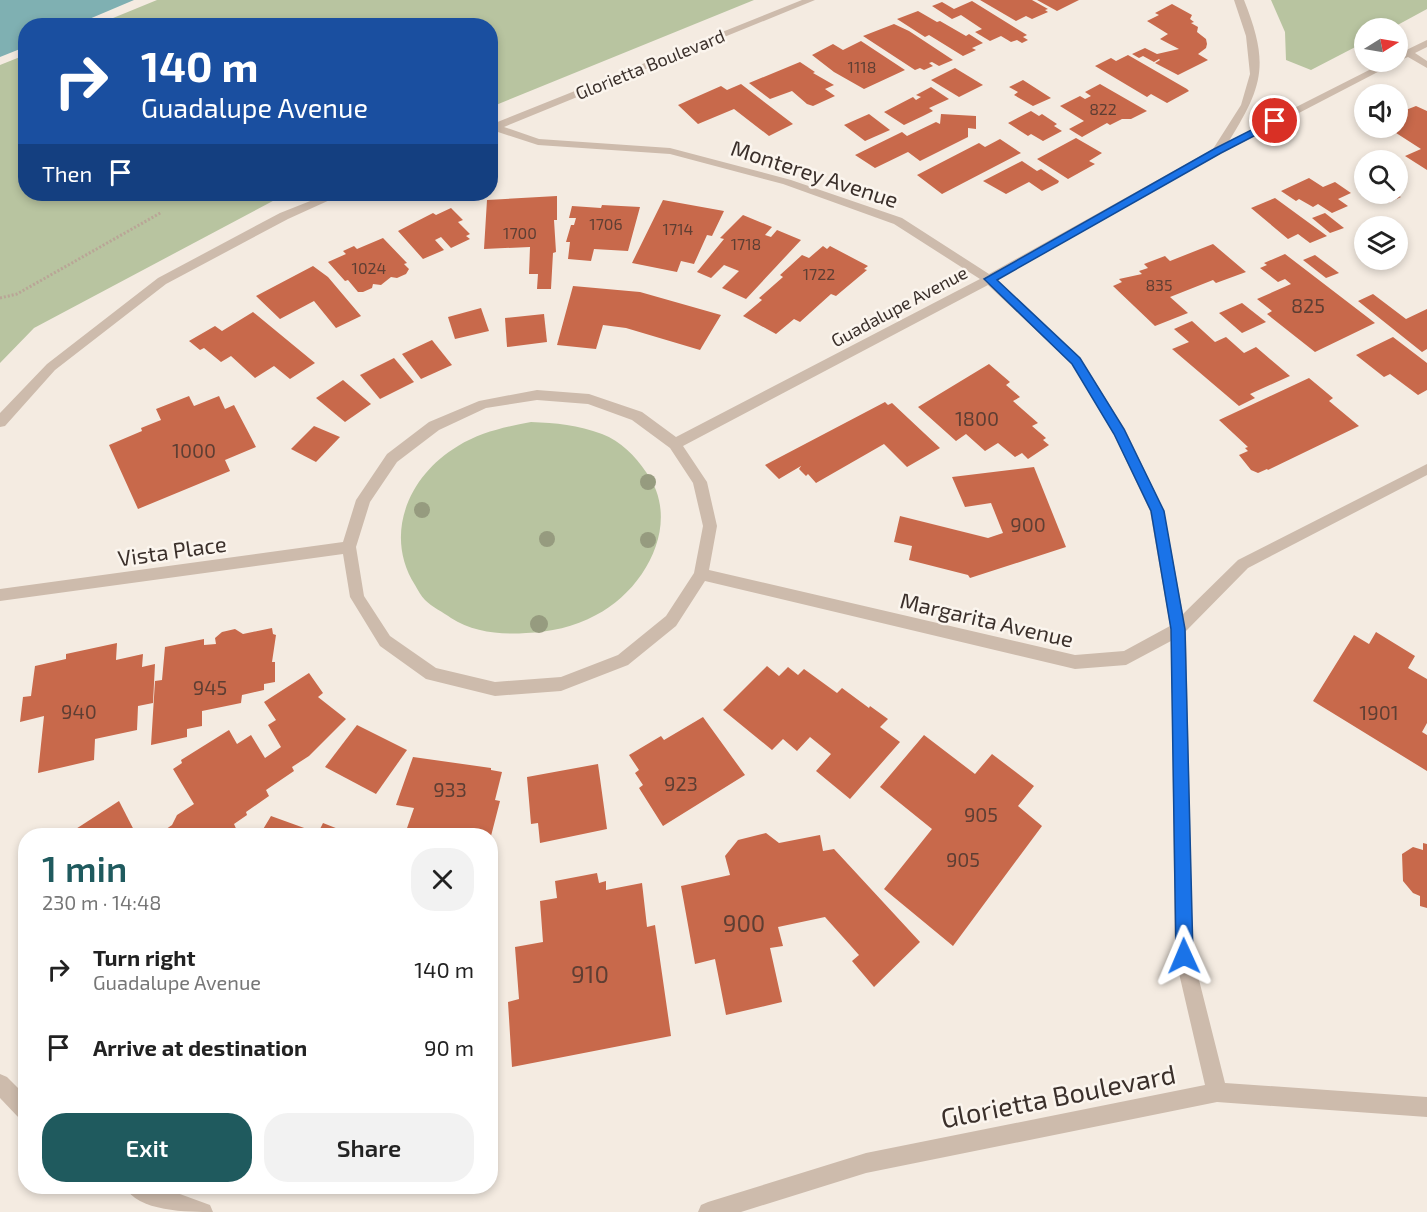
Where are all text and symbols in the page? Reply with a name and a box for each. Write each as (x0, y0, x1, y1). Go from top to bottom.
north arrow (1354, 18, 1408, 72)
map controls (1354, 18, 1408, 270)
street label: Glorietta Boulevard (572, 24, 728, 104)
text: 140 m (141, 40, 258, 90)
icon: right (42, 42, 120, 120)
house number: 1118 (848, 57, 876, 76)
button: sound (1354, 84, 1408, 138)
text: Guadalupe Avenue (141, 91, 368, 123)
pin (1249, 95, 1300, 146)
house number: 822 (1089, 99, 1117, 118)
icon: arrive (1258, 104, 1291, 137)
street label: Monterey Avenue (728, 134, 902, 212)
button: search (1354, 150, 1408, 204)
icon: arrive (104, 156, 137, 189)
text: Then (42, 160, 92, 186)
house number: 1706 (589, 214, 623, 233)
button: layers (1354, 216, 1408, 270)
house number: 1714 (663, 219, 694, 238)
house number: 1700 (503, 223, 537, 242)
house number: 1718 (731, 234, 761, 253)
house number: 1024 (352, 258, 387, 277)
street label: Guadalupe Avenue (827, 261, 971, 351)
house number: 1722 (803, 264, 835, 283)
house number: 835 (1145, 275, 1173, 294)
house number: 825 (1291, 293, 1325, 317)
house number: 1800 (955, 406, 999, 430)
house number: 1000 (172, 438, 216, 462)
house number: 900 (1010, 512, 1046, 536)
street label: Vista Place (116, 530, 228, 570)
street label: Margarita Avenue (898, 586, 1076, 652)
house number: 945 (193, 675, 227, 699)
house number: 940 (61, 699, 97, 723)
house number: 1901 (1359, 700, 1399, 724)
house number: 923 (664, 771, 698, 795)
house number: 933 (433, 777, 467, 801)
house number: 905 (964, 802, 998, 826)
text: 1 min (42, 846, 127, 889)
house number: 905 (946, 847, 980, 871)
button: close (411, 848, 474, 911)
text: 230 m · 14:48 (42, 890, 161, 914)
house number: 900 (723, 908, 765, 937)
position arrow (1152, 924, 1216, 988)
text: Turn right (93, 944, 195, 970)
icon: right (42, 953, 75, 986)
text: 140 m (414, 956, 474, 982)
house number: 910 (571, 959, 609, 988)
text: Guadalupe Avenue (93, 970, 261, 994)
icon: arrive (42, 1031, 75, 1064)
text: Arrive at destination (93, 1034, 307, 1060)
text: 90 m (424, 1034, 474, 1060)
street label: Glorietta Boulevard (938, 1057, 1178, 1133)
button: Exit (42, 1113, 252, 1182)
button: Share (264, 1113, 474, 1182)

